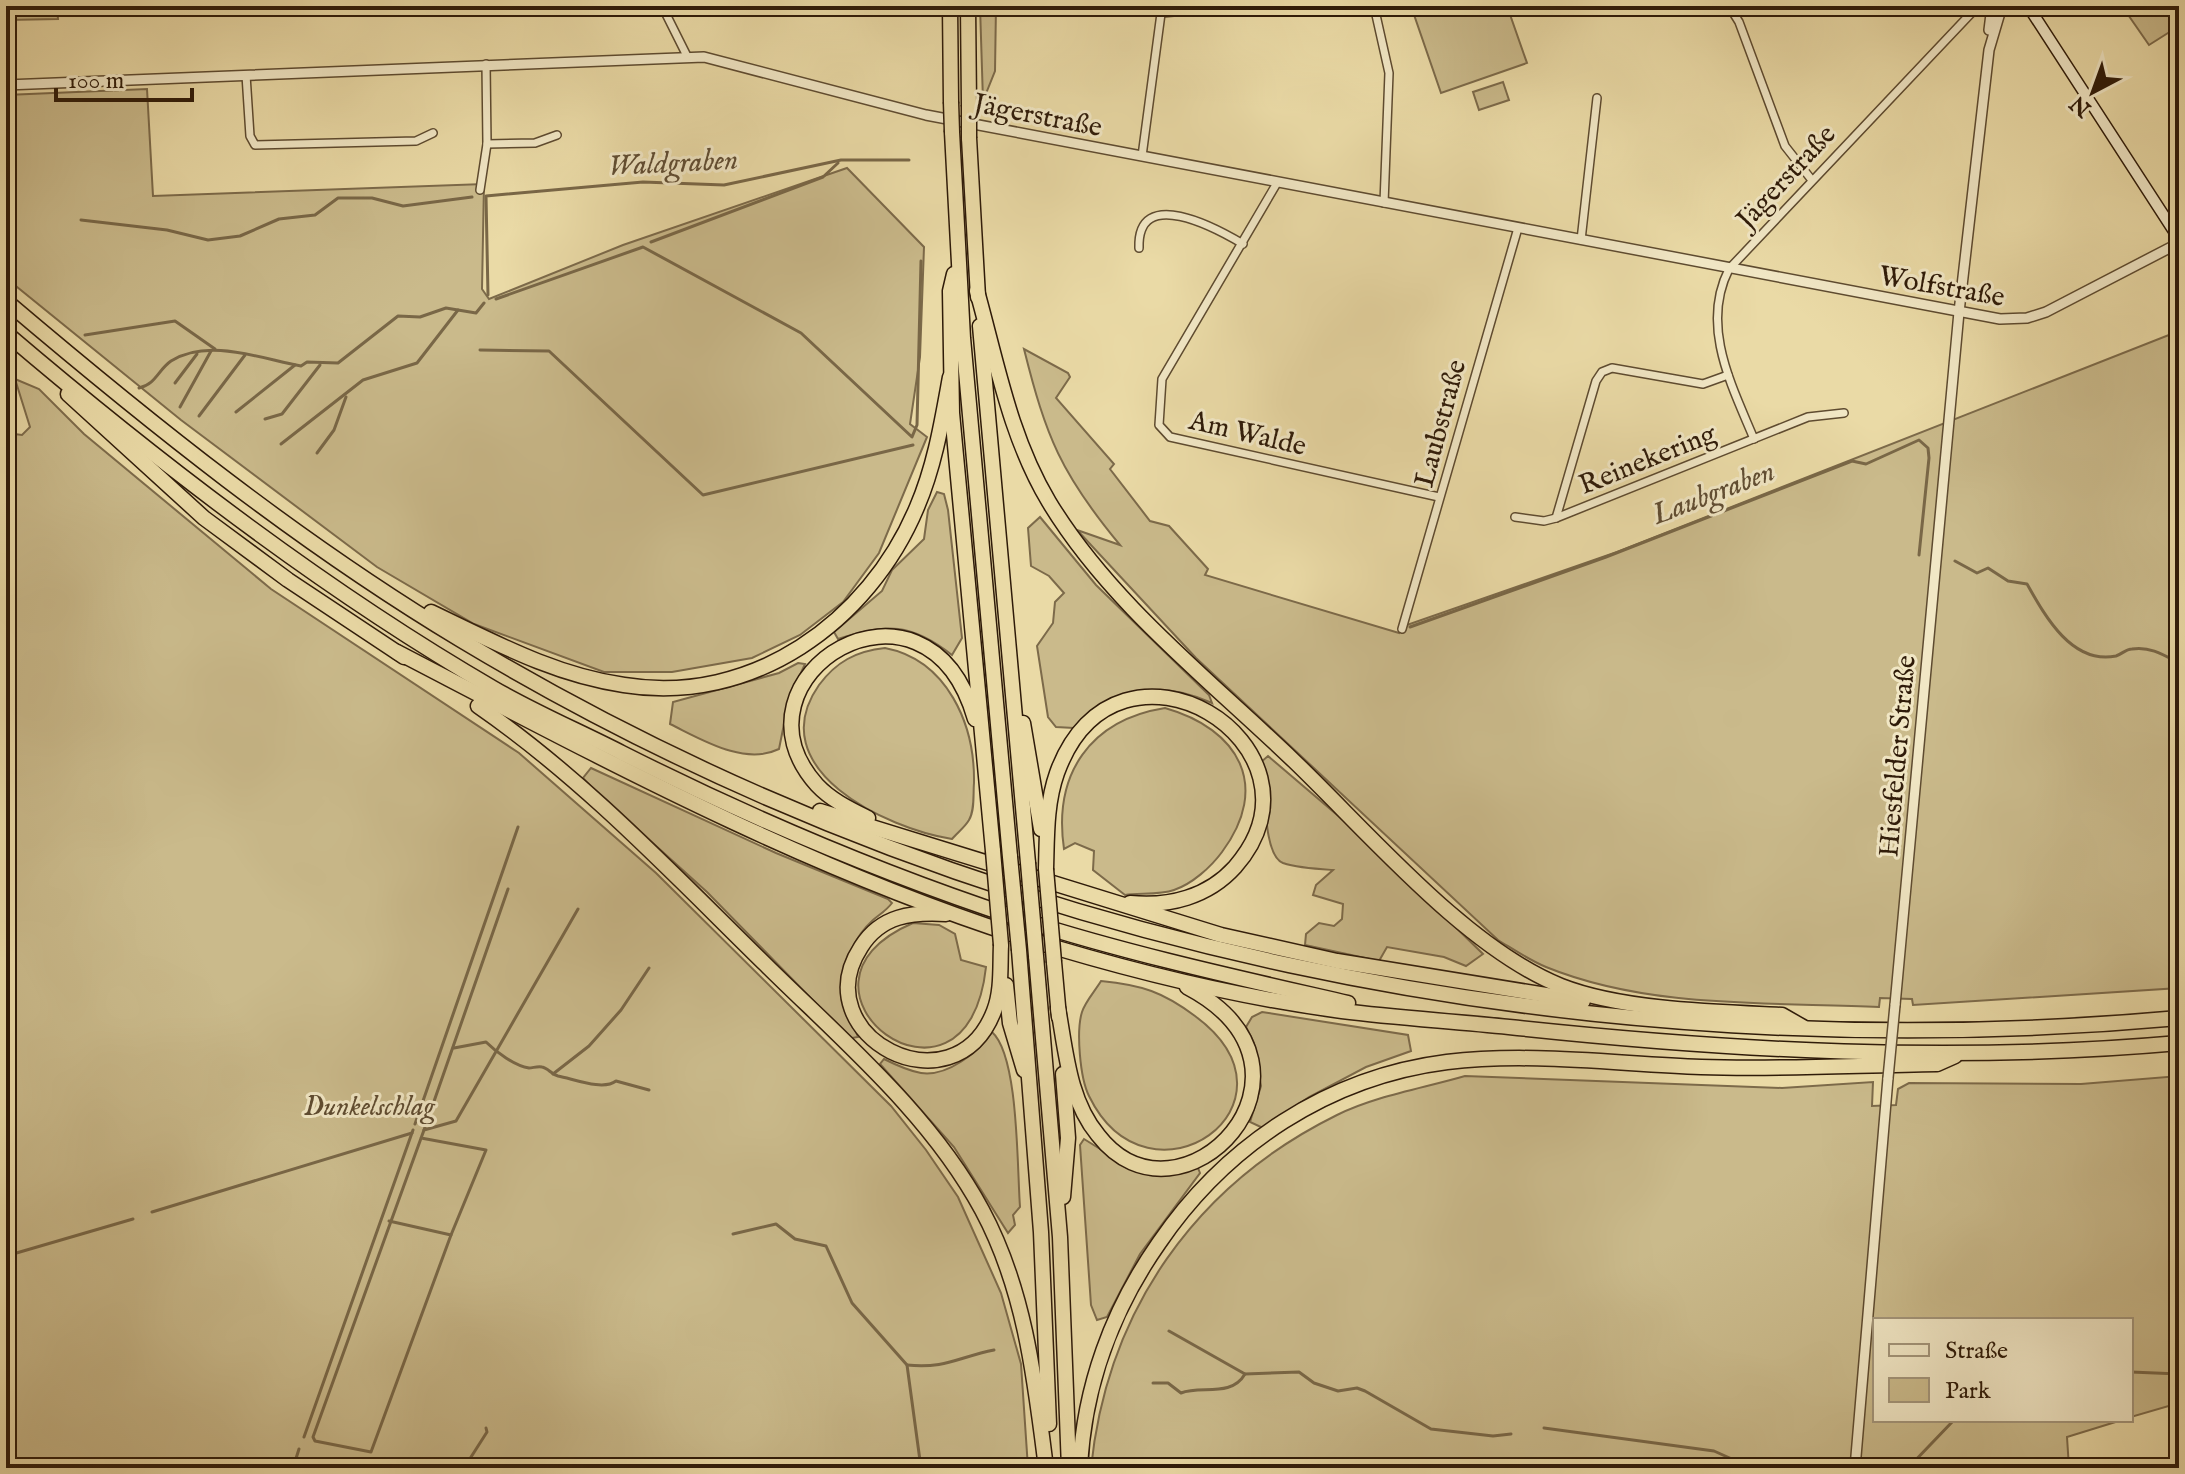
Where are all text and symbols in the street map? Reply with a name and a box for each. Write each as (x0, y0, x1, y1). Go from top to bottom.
scale bar (56, 52, 192, 102)
north arrow (2053, 52, 2133, 132)
text: 100 m (68, 66, 124, 97)
street label: Jägerstraße (967, 86, 1105, 146)
text: N (2065, 89, 2098, 123)
street label: Jägerstraße (1728, 118, 1844, 239)
water label: Waldgraben (607, 142, 739, 186)
street label: Wolfstraße (1876, 259, 2007, 316)
street label: Laubstraße (1408, 356, 1475, 491)
street label: Am Walde (1185, 404, 1310, 465)
street label: Reinekering (1574, 417, 1722, 504)
water label: Laubgraben (1646, 453, 1781, 535)
street label: Hiesfelder Straße (1872, 654, 1925, 859)
park label: Dunkelschlag (304, 1090, 436, 1125)
legend (1873, 1318, 2133, 1422)
text: Straße (1945, 1336, 2008, 1367)
text: Park (1945, 1376, 1991, 1407)

